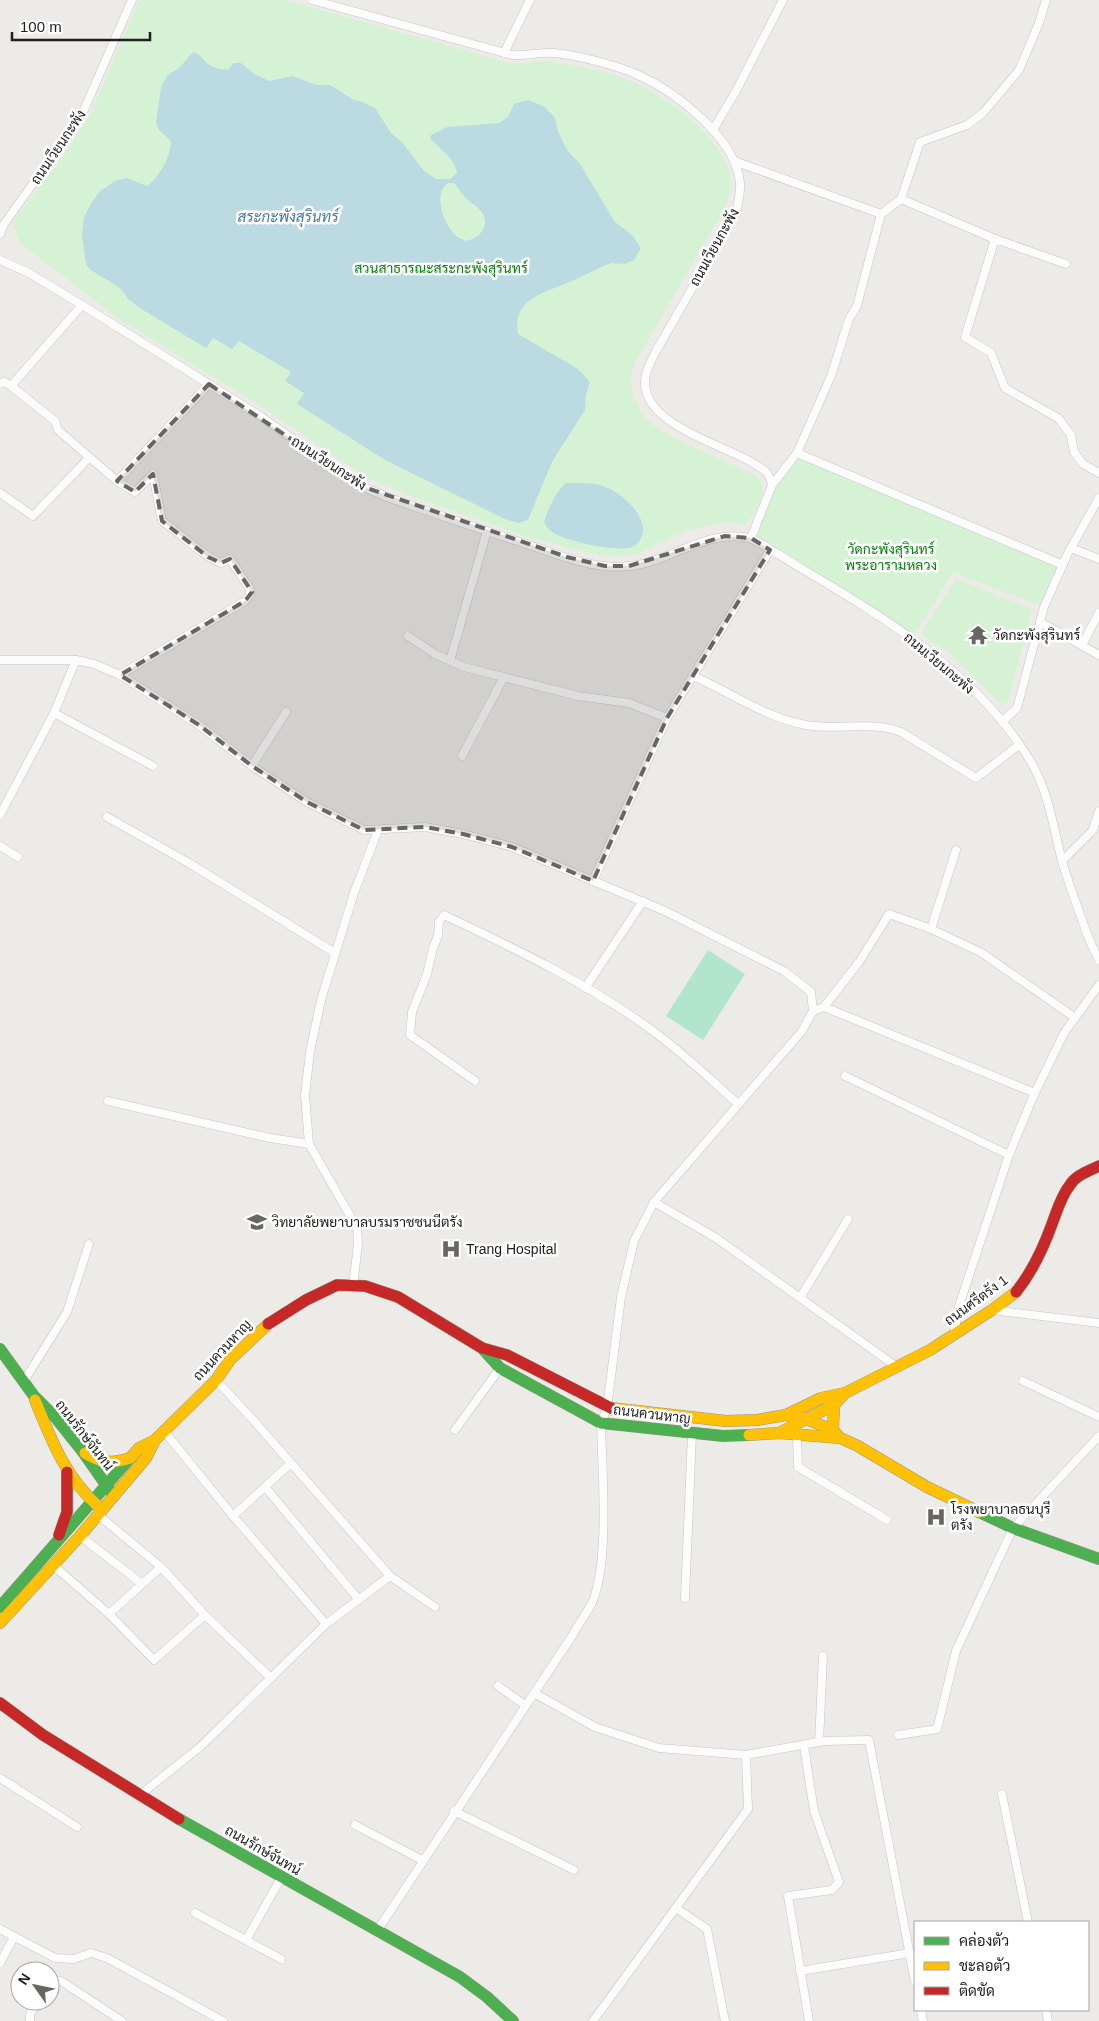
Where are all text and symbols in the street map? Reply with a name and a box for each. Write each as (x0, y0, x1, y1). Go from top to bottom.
scale bar (12, 10, 150, 42)
text: 100 m (20, 18, 62, 35)
street label: ถนนเวียนกะพัง (26, 106, 89, 187)
street label: ถนนเวียนกะพัง (685, 205, 742, 289)
water label: สระกะพังสุรินทร์ (238, 207, 340, 228)
park label: สวนสาธารณะสระกะพังสุรินทร์ (354, 259, 528, 278)
street label: ถนนเวียนกะพัง (288, 432, 370, 493)
park label: วัดกะพังสุรินทร์ พระอารามหลวง (845, 540, 937, 573)
temple icon: วัดกะพังสุรินทร์ (967, 624, 989, 646)
place label: วัดกะพังสุรินทร์ (993, 626, 1080, 645)
street label: ถนนเวียนกะพัง (901, 628, 978, 697)
school or university icon: วิทยาลัยพยาบาลบรมราชชนนีตรัง (246, 1211, 268, 1233)
place label: วิทยาลัยพยาบาลบรมราชชนนีตรัง (271, 1213, 463, 1230)
hospital icon: Trang Hospital (440, 1238, 462, 1260)
place label: Trang Hospital (466, 1241, 557, 1257)
street label: ถนนศรีตรัง 1 (941, 1271, 1011, 1328)
street label: ถนนควนหาญ (190, 1316, 255, 1385)
street label: ถนนรักษ์จันทน์ (52, 1396, 118, 1474)
street label: ถนนควนหาญ (612, 1401, 692, 1428)
place label: โรงพยาบาลธนบุรี ตรัง (950, 1500, 1051, 1533)
hospital icon: โรงพยาบาลธนบุรี ตรัง (925, 1506, 947, 1528)
street label: ถนนรักษ์จันทน์ (222, 1821, 304, 1878)
legend (914, 1921, 1089, 2011)
text: คล่องตัว (959, 1931, 1009, 1949)
text: ชะลอตัว (959, 1957, 1010, 1974)
north arrow (10, 1961, 60, 2011)
text: N (15, 1970, 34, 1988)
text: ติดขัด (959, 1982, 995, 1999)

